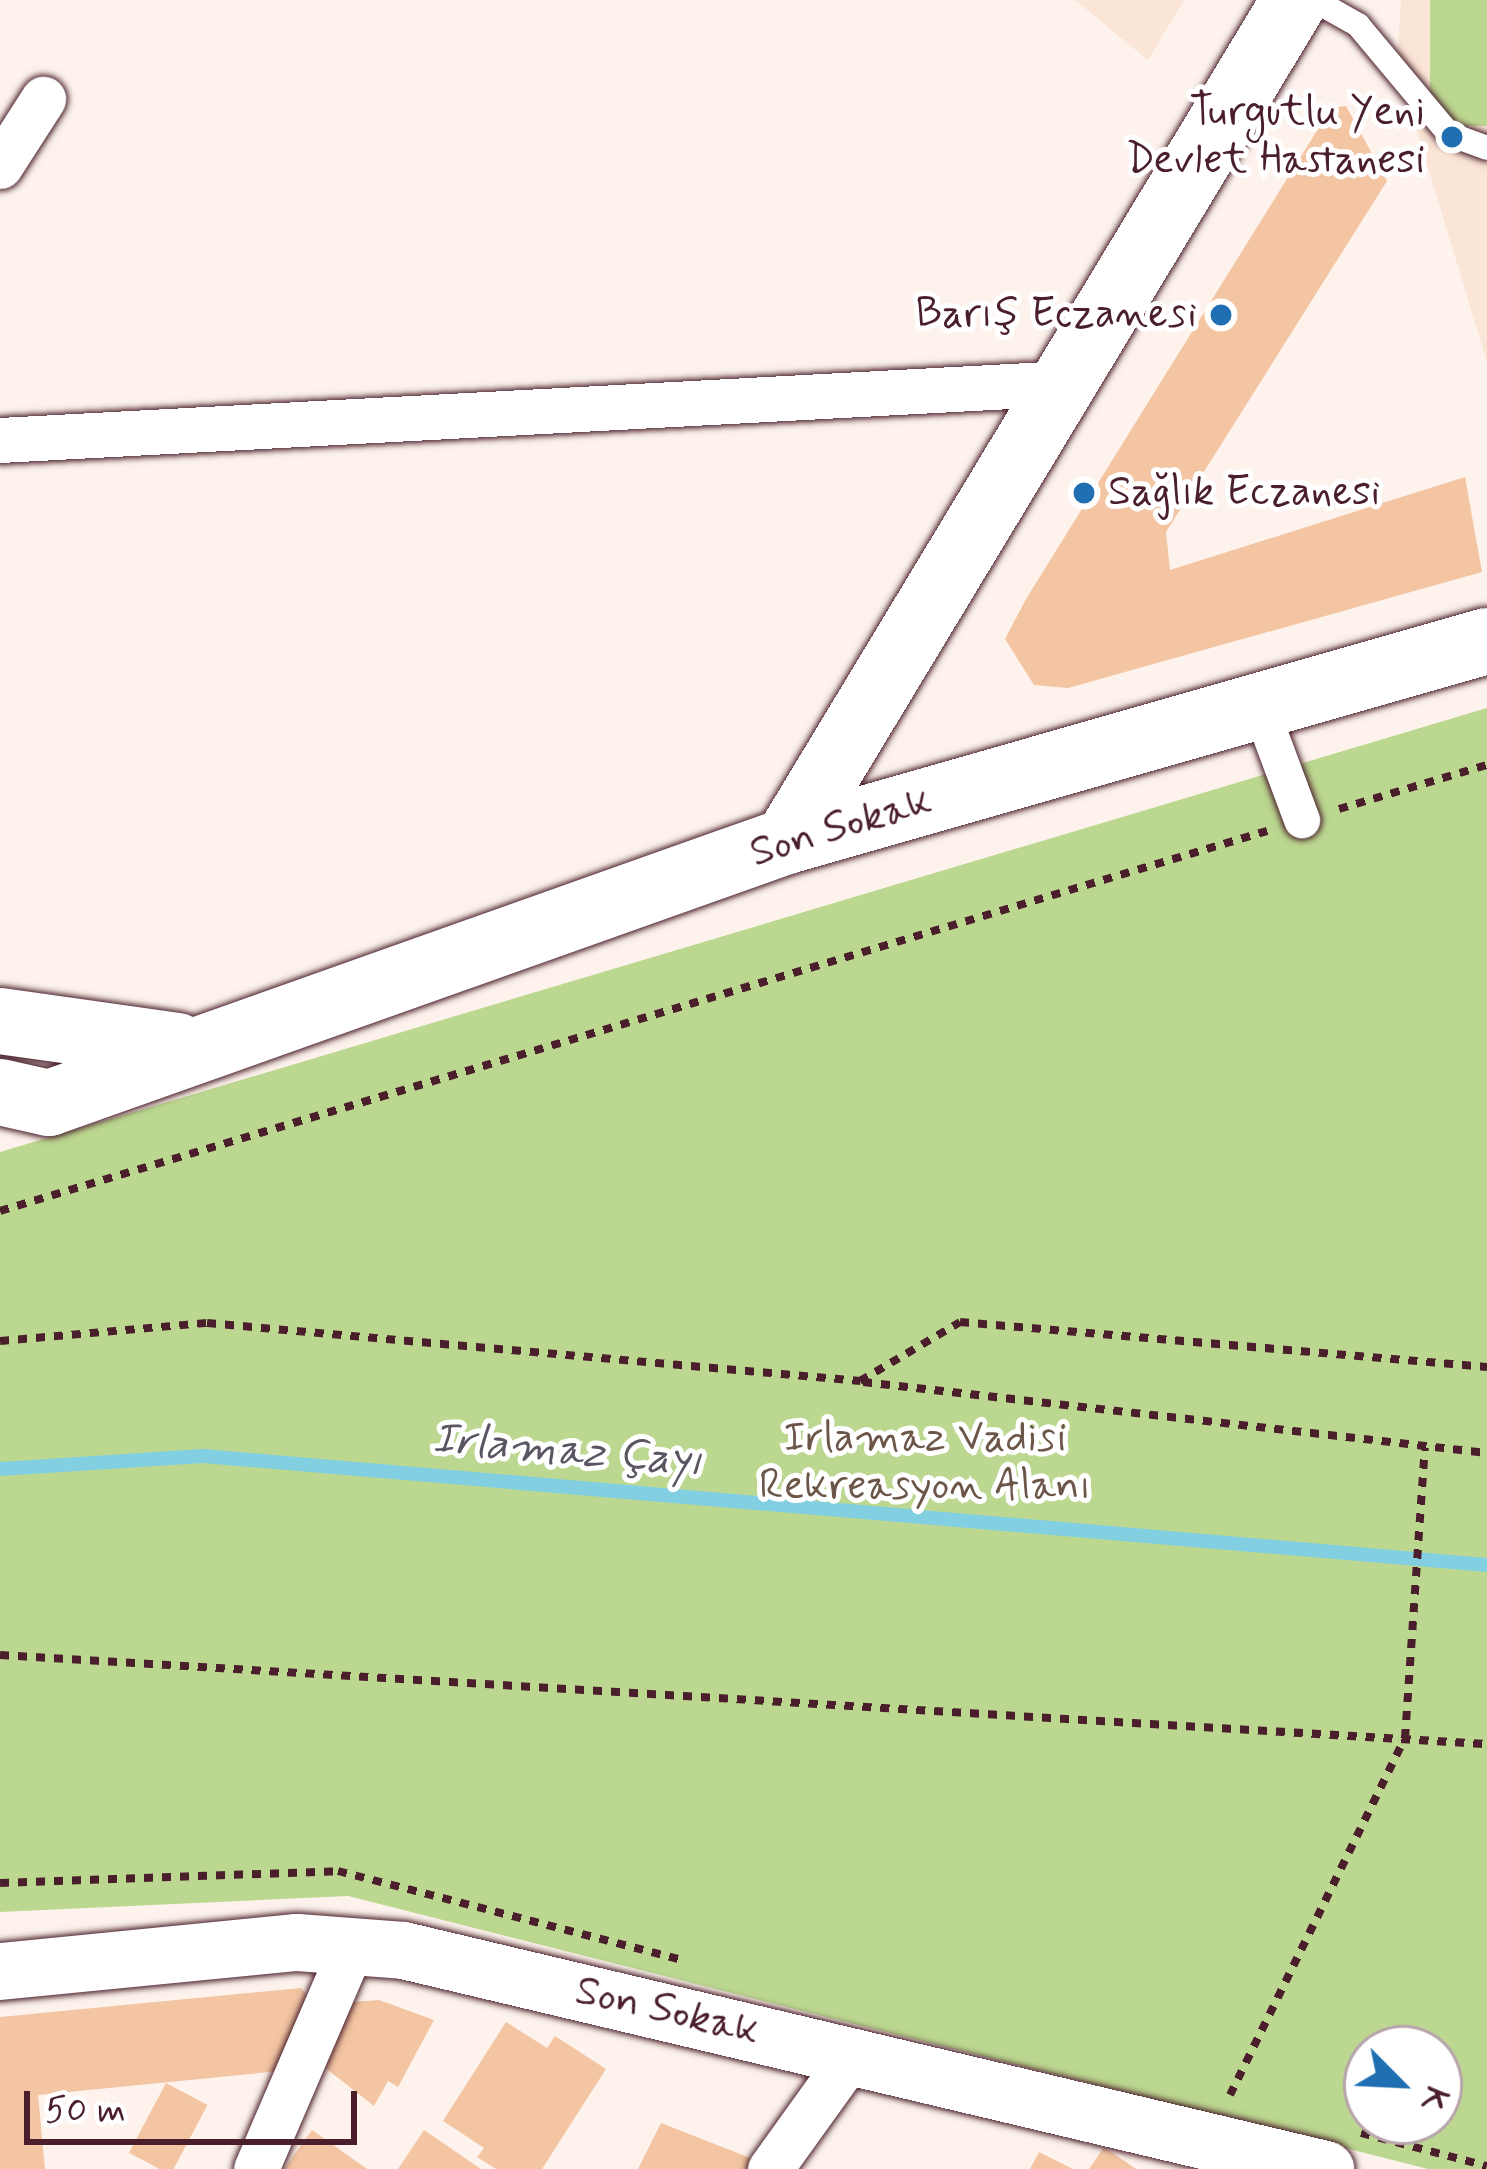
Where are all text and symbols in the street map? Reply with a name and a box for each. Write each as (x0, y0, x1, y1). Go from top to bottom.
place label: Turgutlu Yeni Devlet Hastanesi (1125, 88, 1425, 186)
marker: Turgutlu Yeni Devlet Hastanesi (1436, 121, 1468, 153)
place label: Barış Eczanesi (915, 290, 1197, 340)
marker: Barış Eczanesi (1208, 302, 1234, 328)
place label: Sağlık Eczanesi (1108, 468, 1392, 518)
marker: Sağlık Eczanesi (1071, 480, 1097, 506)
street label: Son Sokak (746, 777, 936, 879)
water label: Irlamaz Çayı (430, 1412, 704, 1490)
park label: Irlamaz Vadisi Rekreasyon Alanı (761, 1414, 1089, 1512)
street label: Son Sokak (572, 1967, 762, 2057)
north arrow (1343, 2025, 1463, 2145)
scale bar (30, 2067, 363, 2141)
text: K (1408, 2079, 1458, 2118)
text: 50 m (45, 2088, 126, 2135)

